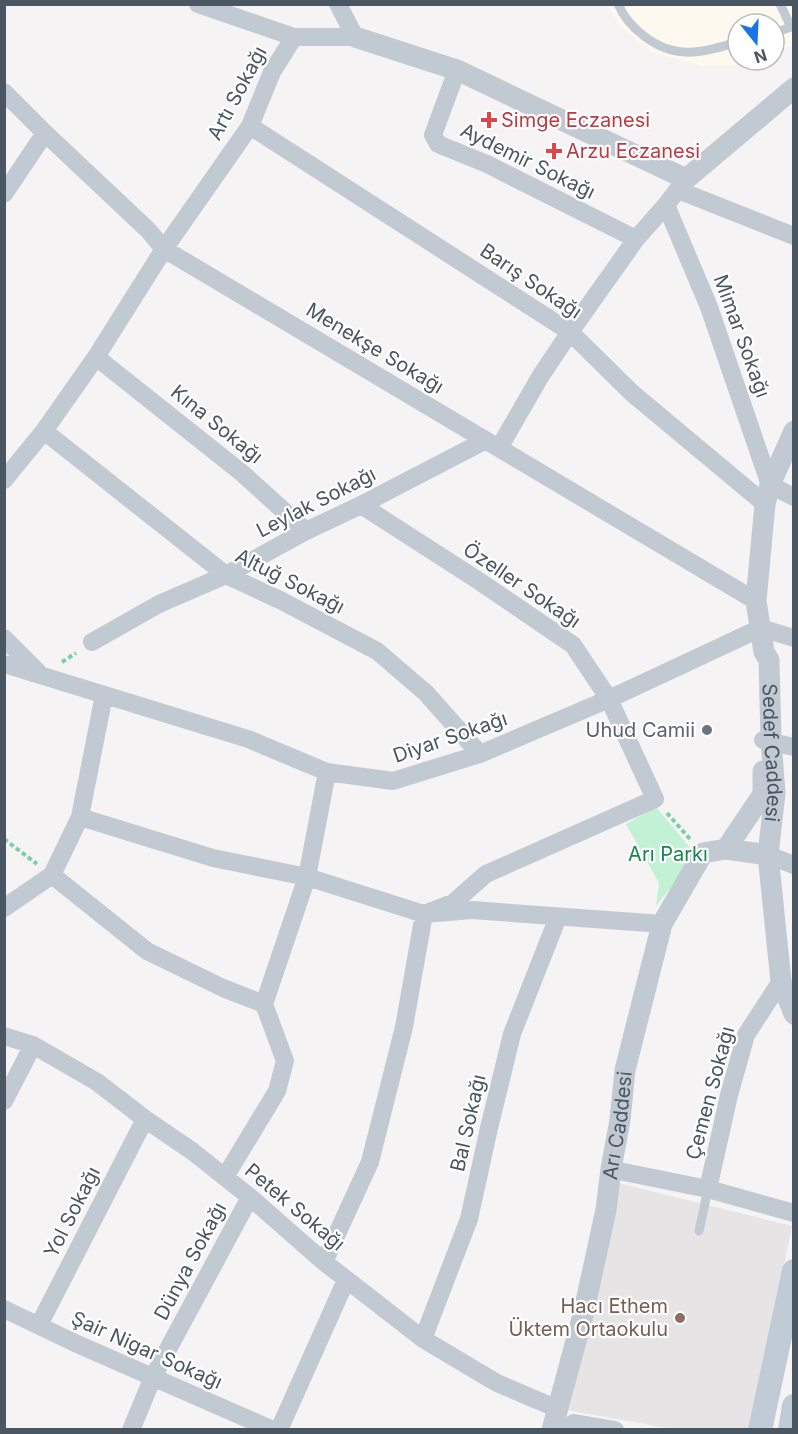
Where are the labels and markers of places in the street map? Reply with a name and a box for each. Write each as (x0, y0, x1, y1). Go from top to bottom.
place label: Simge Eczanesi (501, 108, 650, 132)
marker: Simge Eczanesi (482, 113, 496, 127)
place label: Arzu Eczanesi (566, 139, 700, 163)
marker: Arzu Eczanesi (547, 144, 561, 158)
place label: Uhud Camii (586, 718, 695, 742)
marker: Uhud Camii (700, 723, 714, 737)
place label: Hacı Ethem Üktem Ortaokulu (509, 1294, 668, 1341)
marker: Hacı Ethem Üktem Ortaokulu (673, 1311, 687, 1325)

